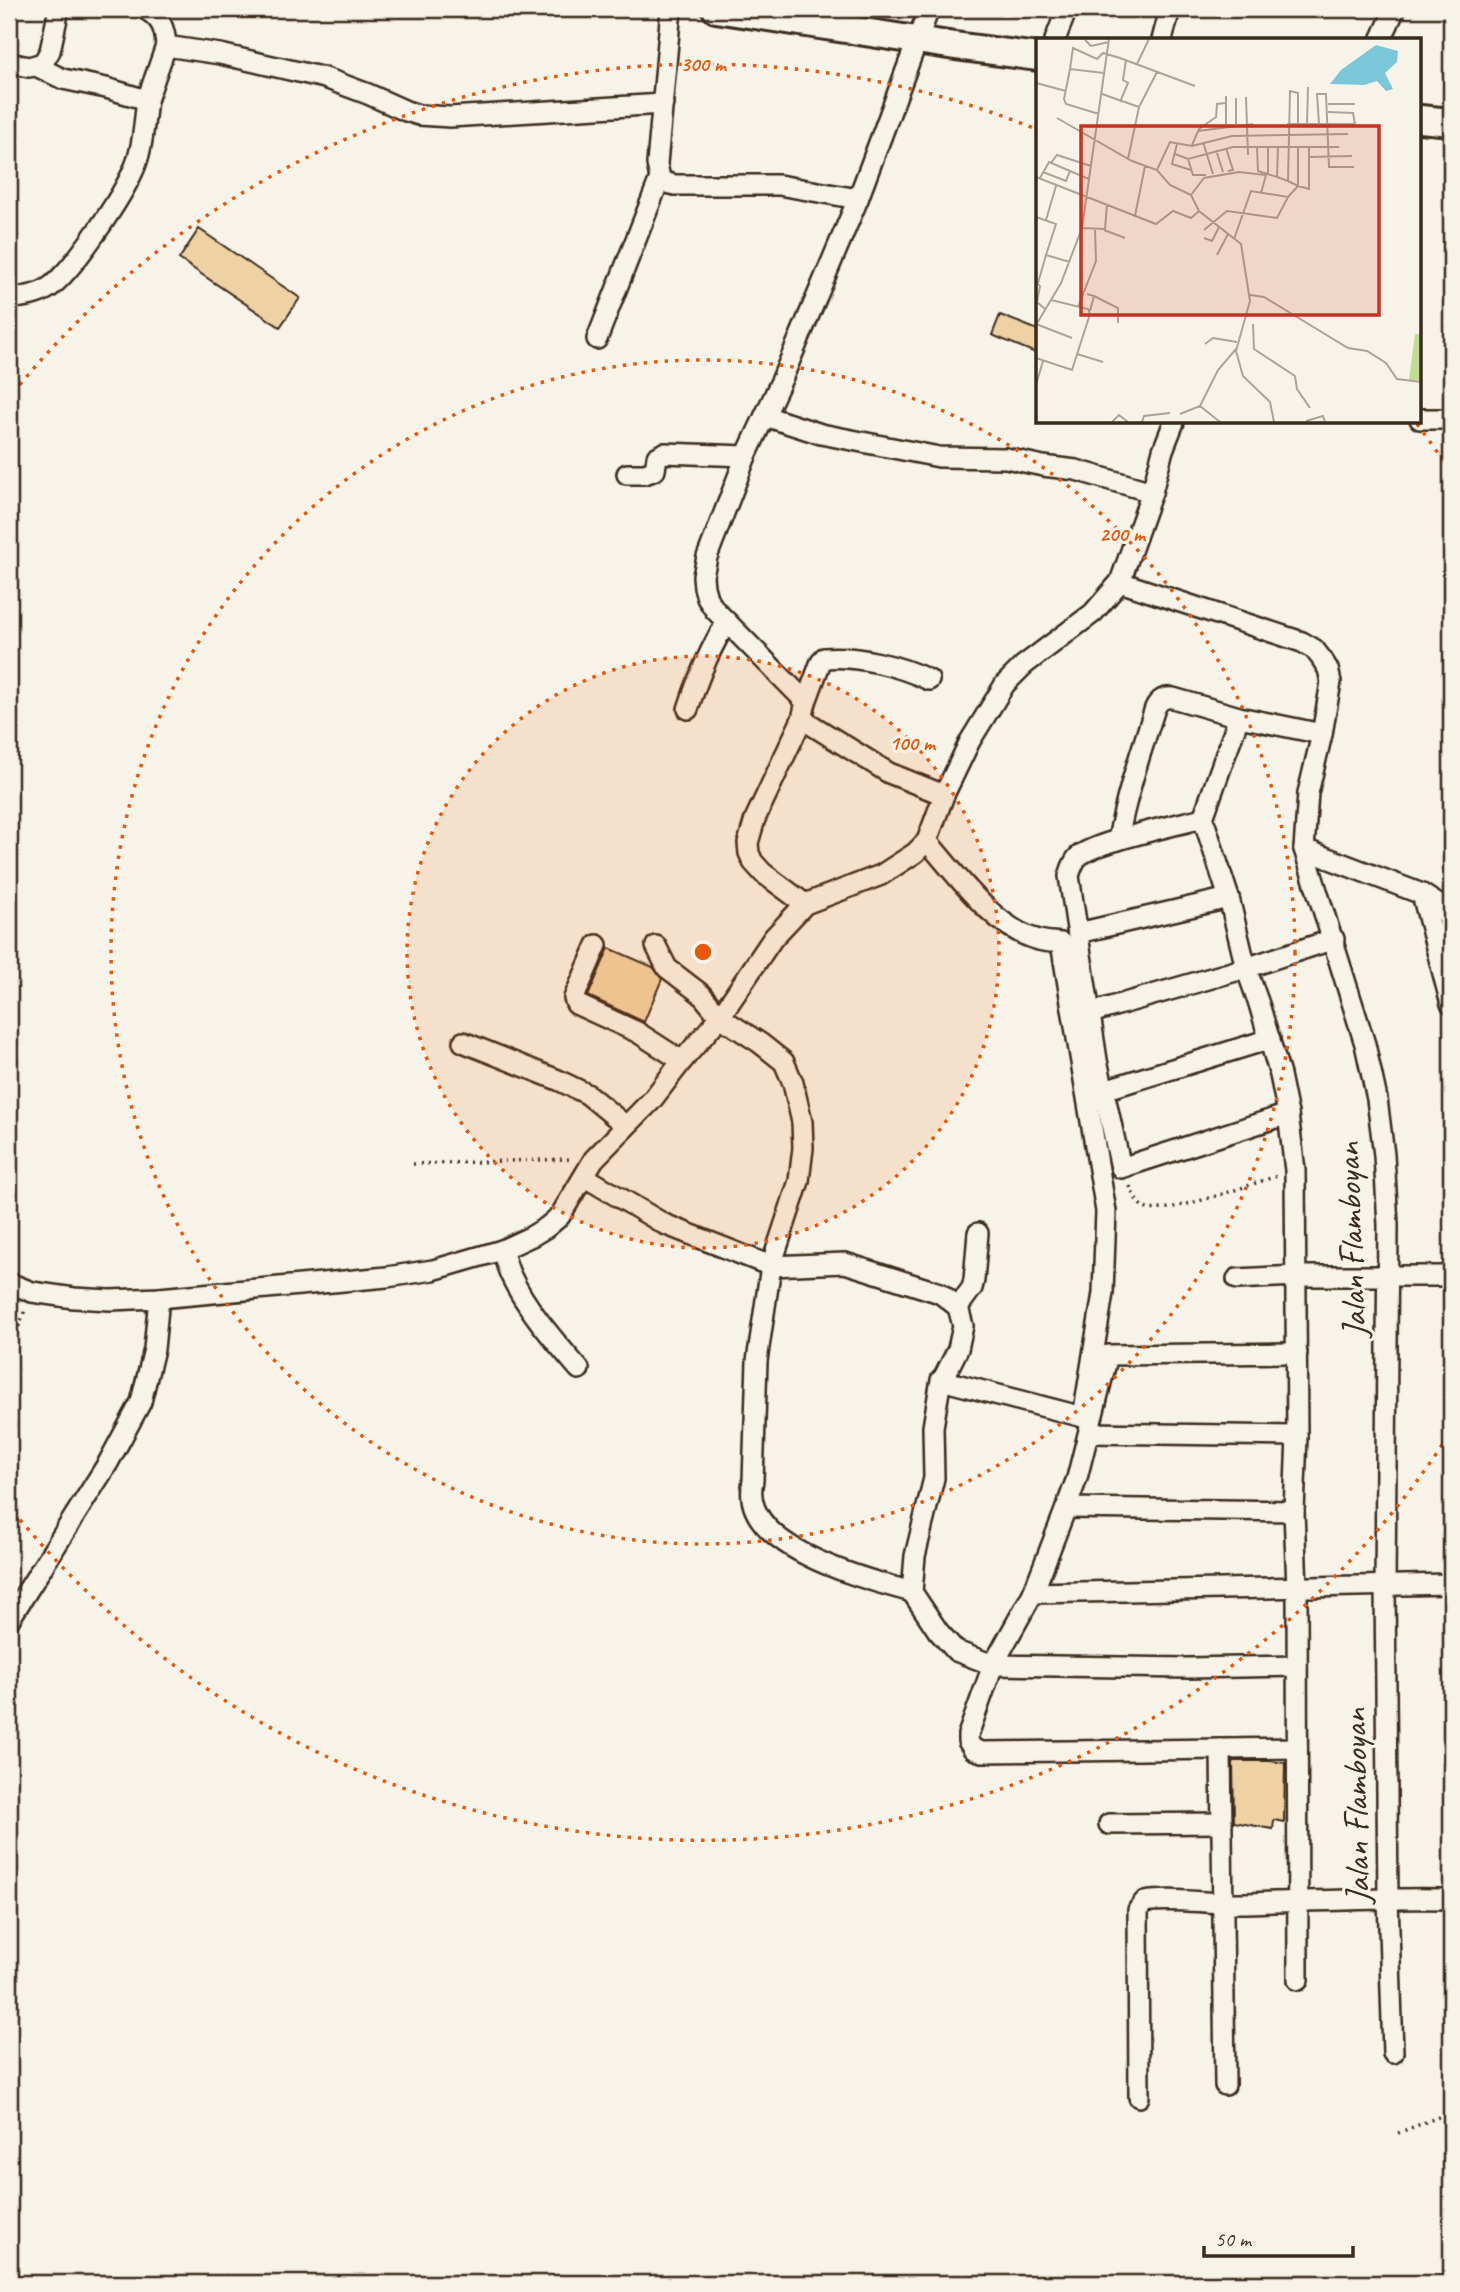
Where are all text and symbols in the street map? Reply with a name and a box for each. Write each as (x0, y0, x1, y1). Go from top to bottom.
inset map (1036, 38, 1422, 424)
text: 300 m (680, 51, 728, 77)
text: 200 m (1099, 521, 1147, 547)
text: 100 m (889, 730, 937, 756)
centre of rings (691, 940, 715, 964)
street label: Jalan Flamboyan (1325, 1140, 1377, 1340)
street label: Jalan Flamboyan (1332, 1707, 1380, 1906)
scale bar (1204, 2215, 1353, 2259)
text: 50 m (1215, 2226, 1253, 2252)

